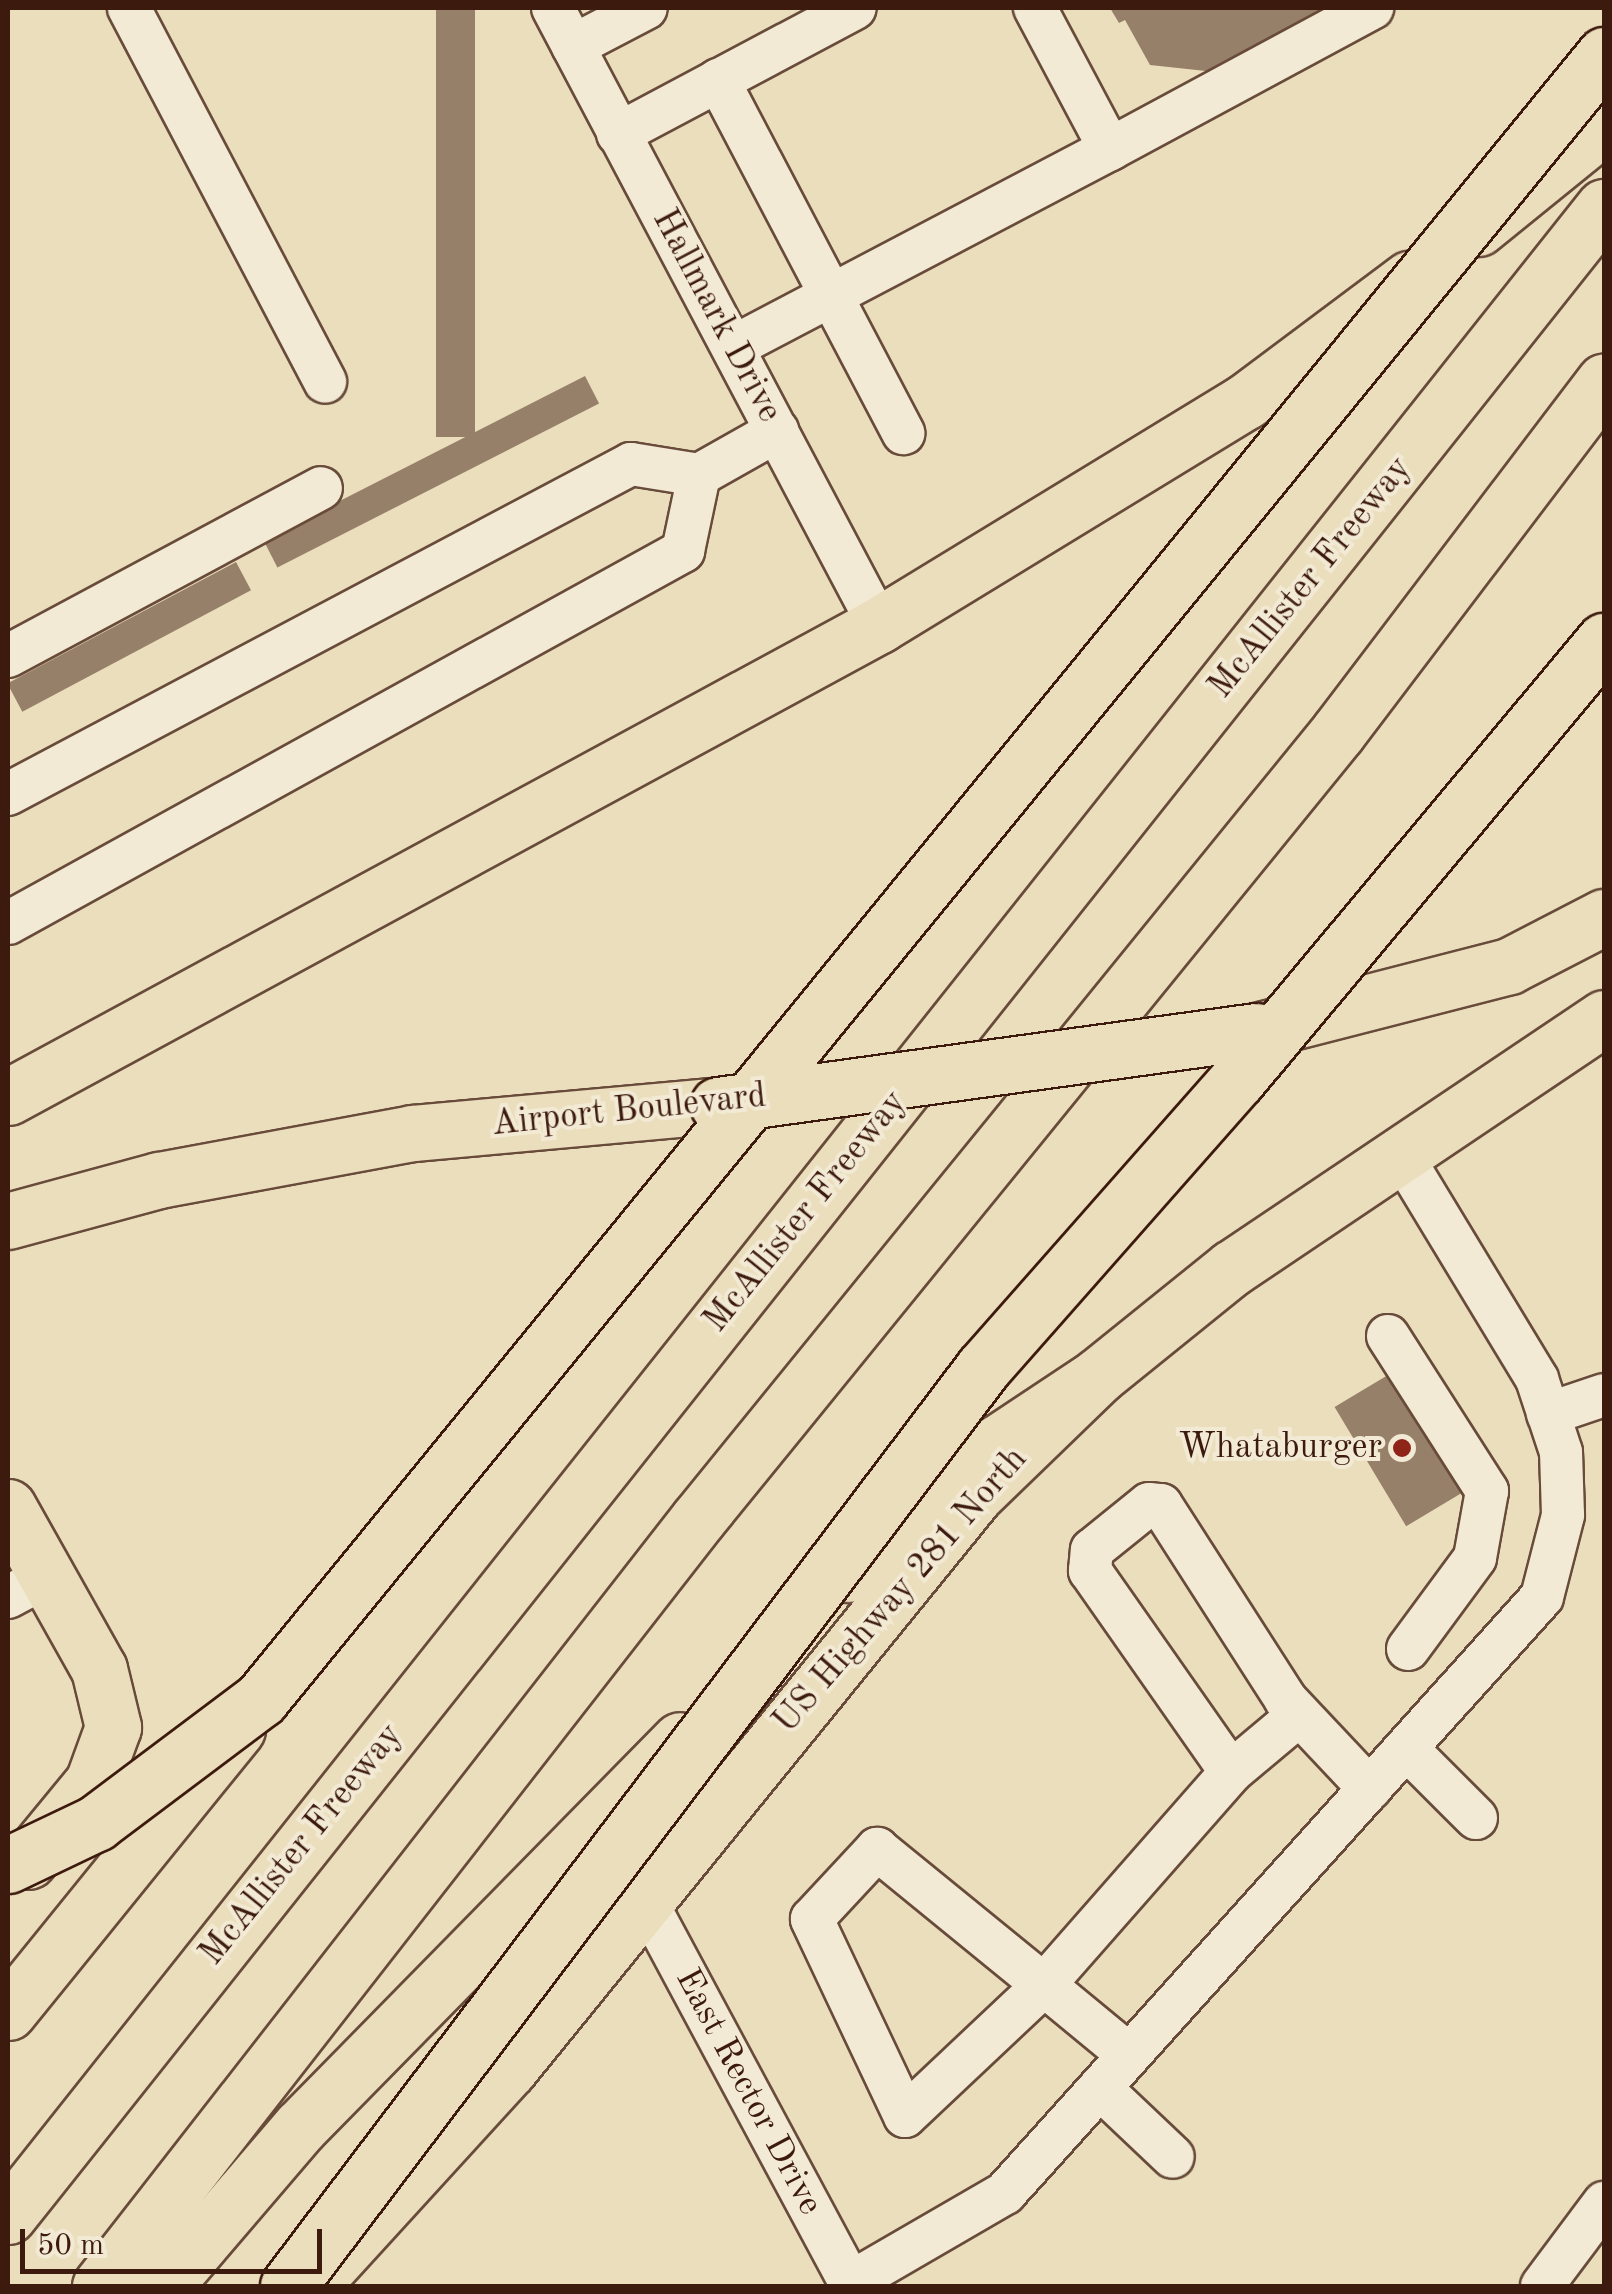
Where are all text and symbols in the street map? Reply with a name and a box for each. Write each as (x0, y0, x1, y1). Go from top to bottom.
street label: Hallmark Drive (642, 202, 790, 430)
street label: McAllister Freeway (1201, 449, 1421, 707)
street label: Airport Boulevard (490, 1076, 768, 1146)
street label: McAllister Freeway (696, 1083, 916, 1341)
place label: Whataburger (1178, 1427, 1382, 1469)
marker: Whataburger (1391, 1437, 1413, 1459)
street label: US Highway 281 North (765, 1439, 1037, 1743)
street label: McAllister Freeway (192, 1716, 412, 1974)
street label: East Rector Drive (665, 1962, 831, 2222)
scale bar (25, 2209, 328, 2271)
text: 50 m (37, 2231, 104, 2261)

